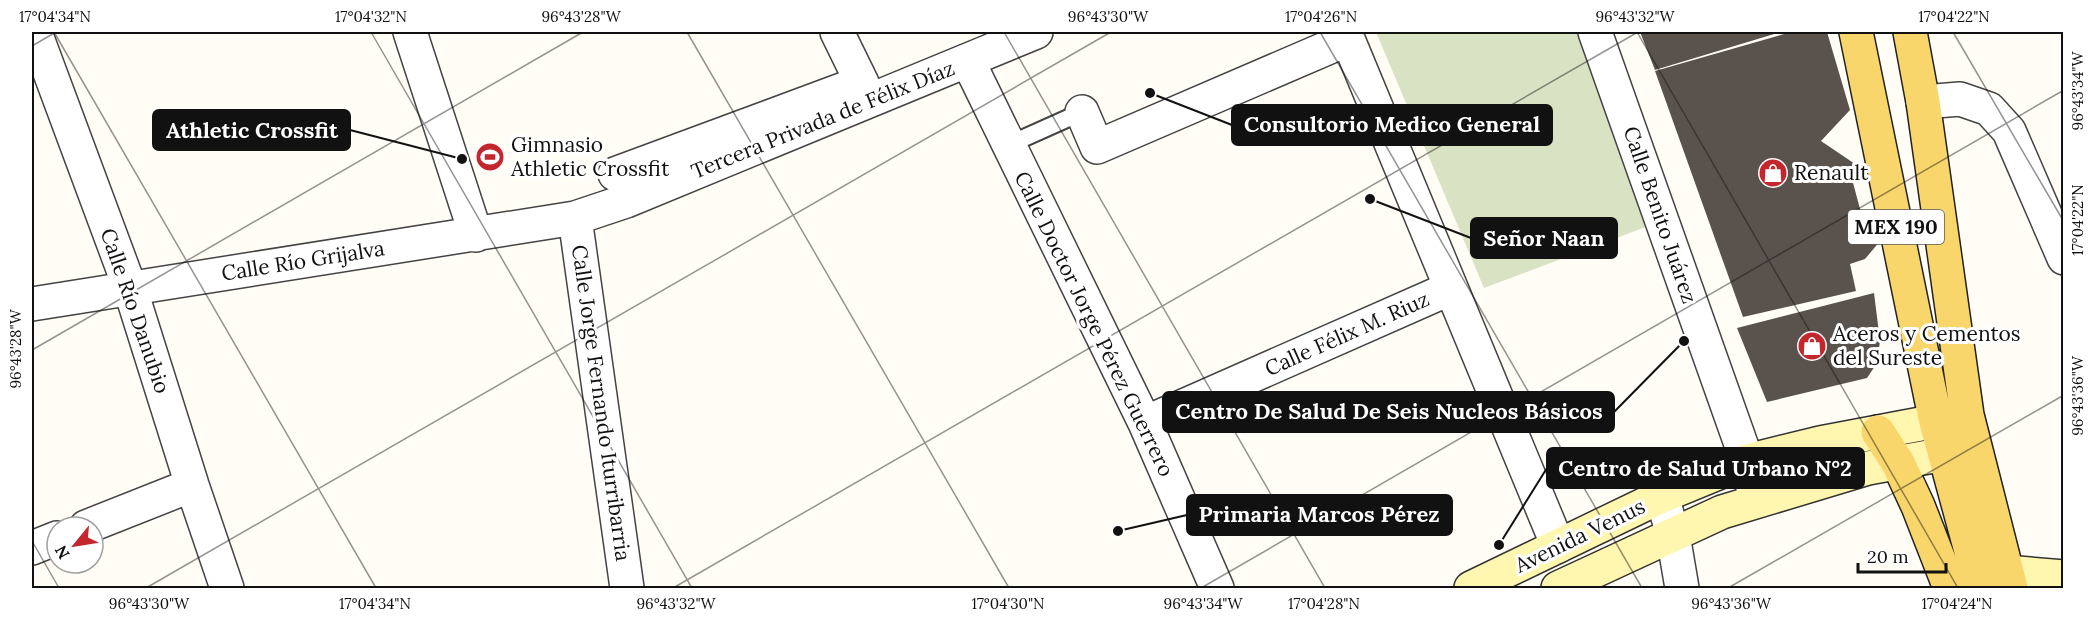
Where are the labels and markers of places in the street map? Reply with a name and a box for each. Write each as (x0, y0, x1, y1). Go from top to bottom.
callout: Consultorio Medico General (1232, 105, 1552, 145)
callout: Athletic Crossfit (153, 110, 350, 150)
place label: Gimnasio Athletic Crossfit (510, 131, 670, 182)
sports icon: Gimnasio Athletic Crossfit (474, 141, 506, 173)
shop icon: Renault (1757, 157, 1789, 189)
place label: Renault (1794, 159, 1869, 186)
callout: Señor Naan (1471, 218, 1617, 258)
place label: Aceros y Cementos del Sureste (1832, 320, 2021, 371)
shop icon: Aceros y Cementos del Sureste (1796, 330, 1828, 362)
callout: Centro De Salud De Seis Nucleos Básicos (1163, 392, 1614, 432)
callout: Centro de Salud Urbano N°2 (1547, 448, 1864, 488)
callout: Primaria Marcos Pérez (1187, 495, 1452, 535)

